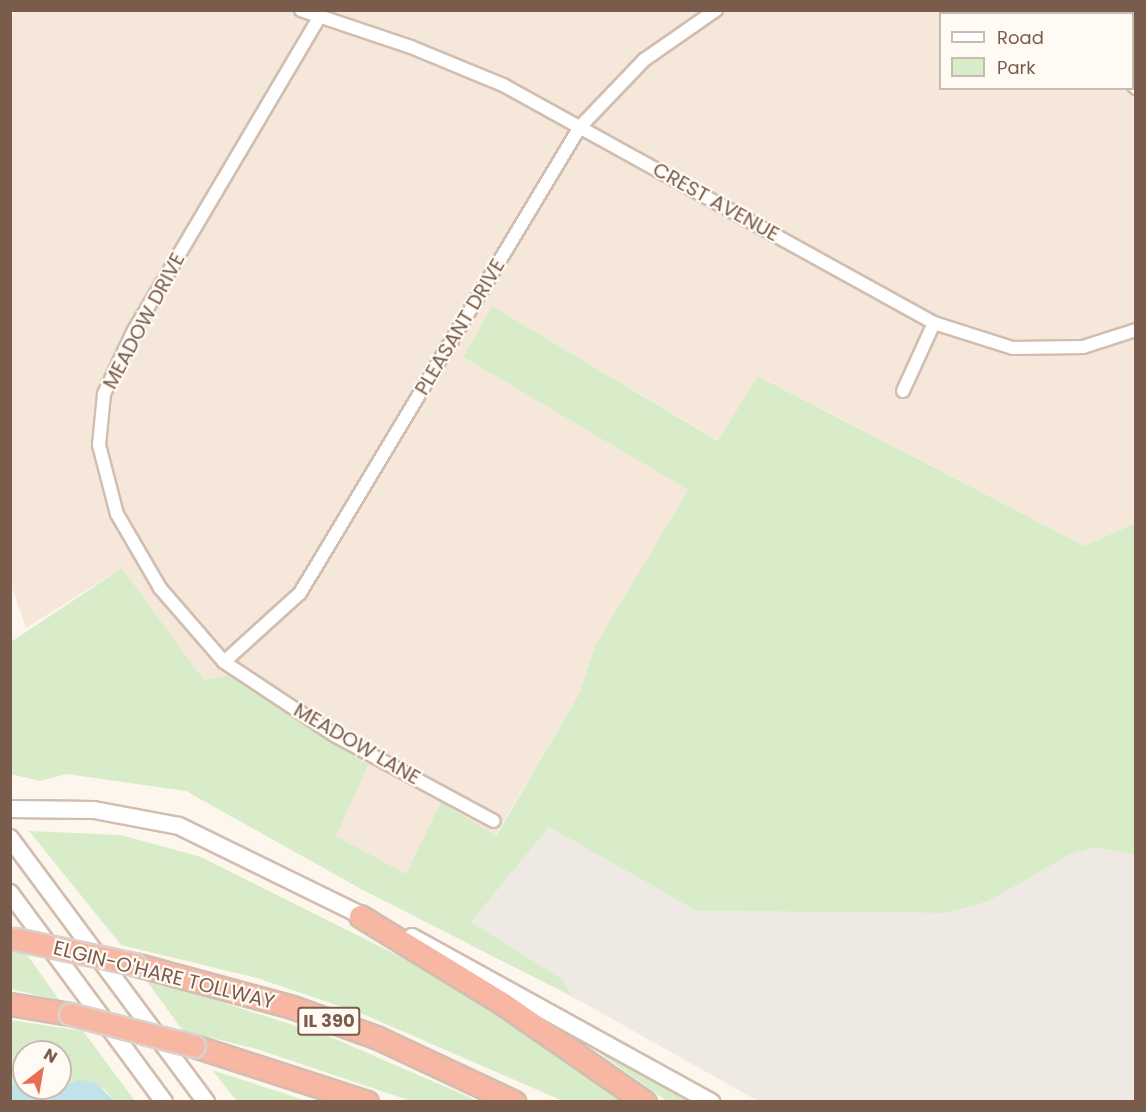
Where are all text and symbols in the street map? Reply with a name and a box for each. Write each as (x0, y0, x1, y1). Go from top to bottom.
legend (939, 12, 1134, 90)
text: Road (997, 25, 1044, 50)
text: Park (997, 55, 1036, 80)
street label: CREST AVENUE (649, 157, 783, 247)
street label: MEADOW DRIVE (98, 249, 190, 393)
street label: PLEASANT DRIVE (410, 255, 510, 399)
street label: MEADOW LANE (289, 698, 425, 790)
street label: ELGIN-O'HARE TOLLWAY (51, 936, 277, 1014)
road number: IL 390 (296, 1006, 362, 1036)
north arrow (12, 1040, 72, 1100)
text: N (39, 1043, 62, 1069)

